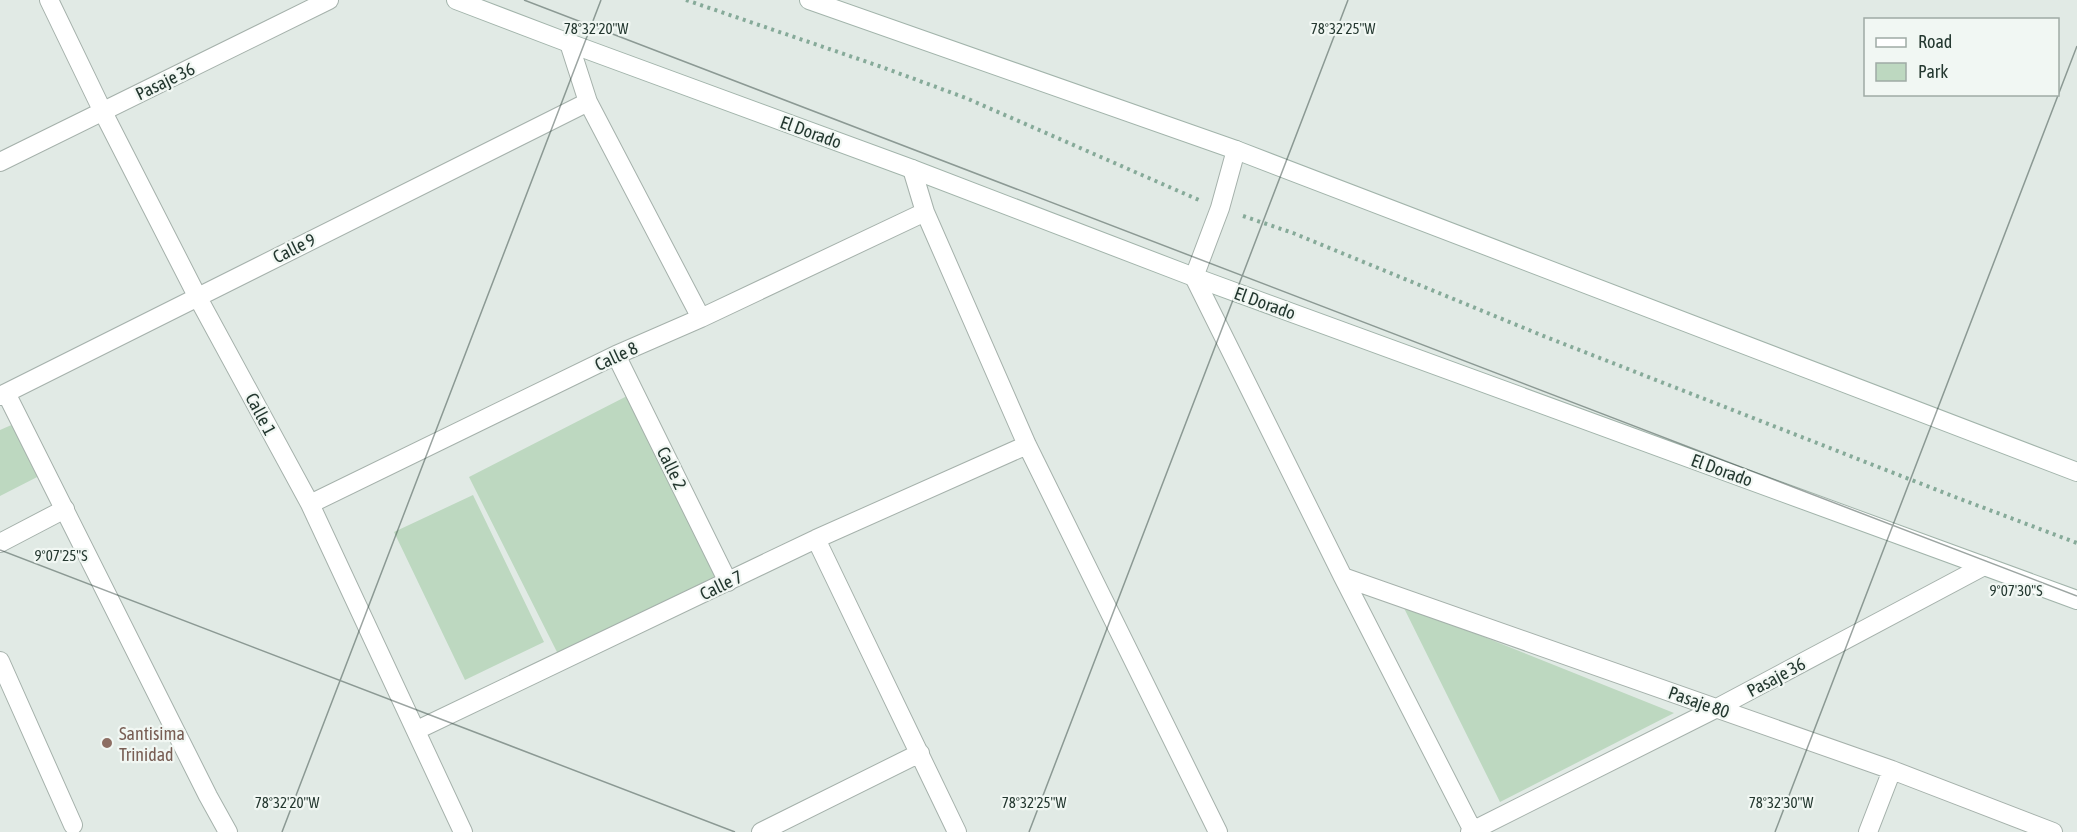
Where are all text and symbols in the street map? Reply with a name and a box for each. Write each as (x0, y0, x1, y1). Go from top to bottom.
legend (1864, 18, 2059, 96)
text: 78°32'20"W (564, 20, 628, 37)
text: 78°32'25"W (1311, 20, 1375, 37)
text: Road (1918, 31, 1952, 52)
street label: Pasaje 36 (132, 58, 198, 104)
text: Park (1918, 61, 1948, 82)
street label: El Dorado (777, 111, 845, 153)
street label: Calle 9 (269, 229, 319, 267)
street label: El Dorado (1231, 282, 1299, 324)
street label: Calle 8 (591, 337, 641, 375)
street label: Calle 1 (241, 389, 281, 439)
street label: Calle 2 (653, 443, 691, 493)
street label: El Dorado (1688, 449, 1756, 491)
text: 9°07'25"S (34, 547, 88, 564)
street label: Calle 7 (696, 566, 746, 604)
text: 9°07'30"S (1989, 582, 2043, 599)
street label: Pasaje 36 (1743, 653, 1809, 701)
street label: Pasaje 80 (1666, 682, 1732, 722)
place label: Santisima Trinidad (119, 723, 185, 765)
marker: Santisima Trinidad (100, 736, 114, 750)
text: 78°32'20"W (255, 794, 319, 811)
text: 78°32'25"W (1002, 794, 1066, 811)
text: 78°32'30"W (1749, 794, 1813, 811)

